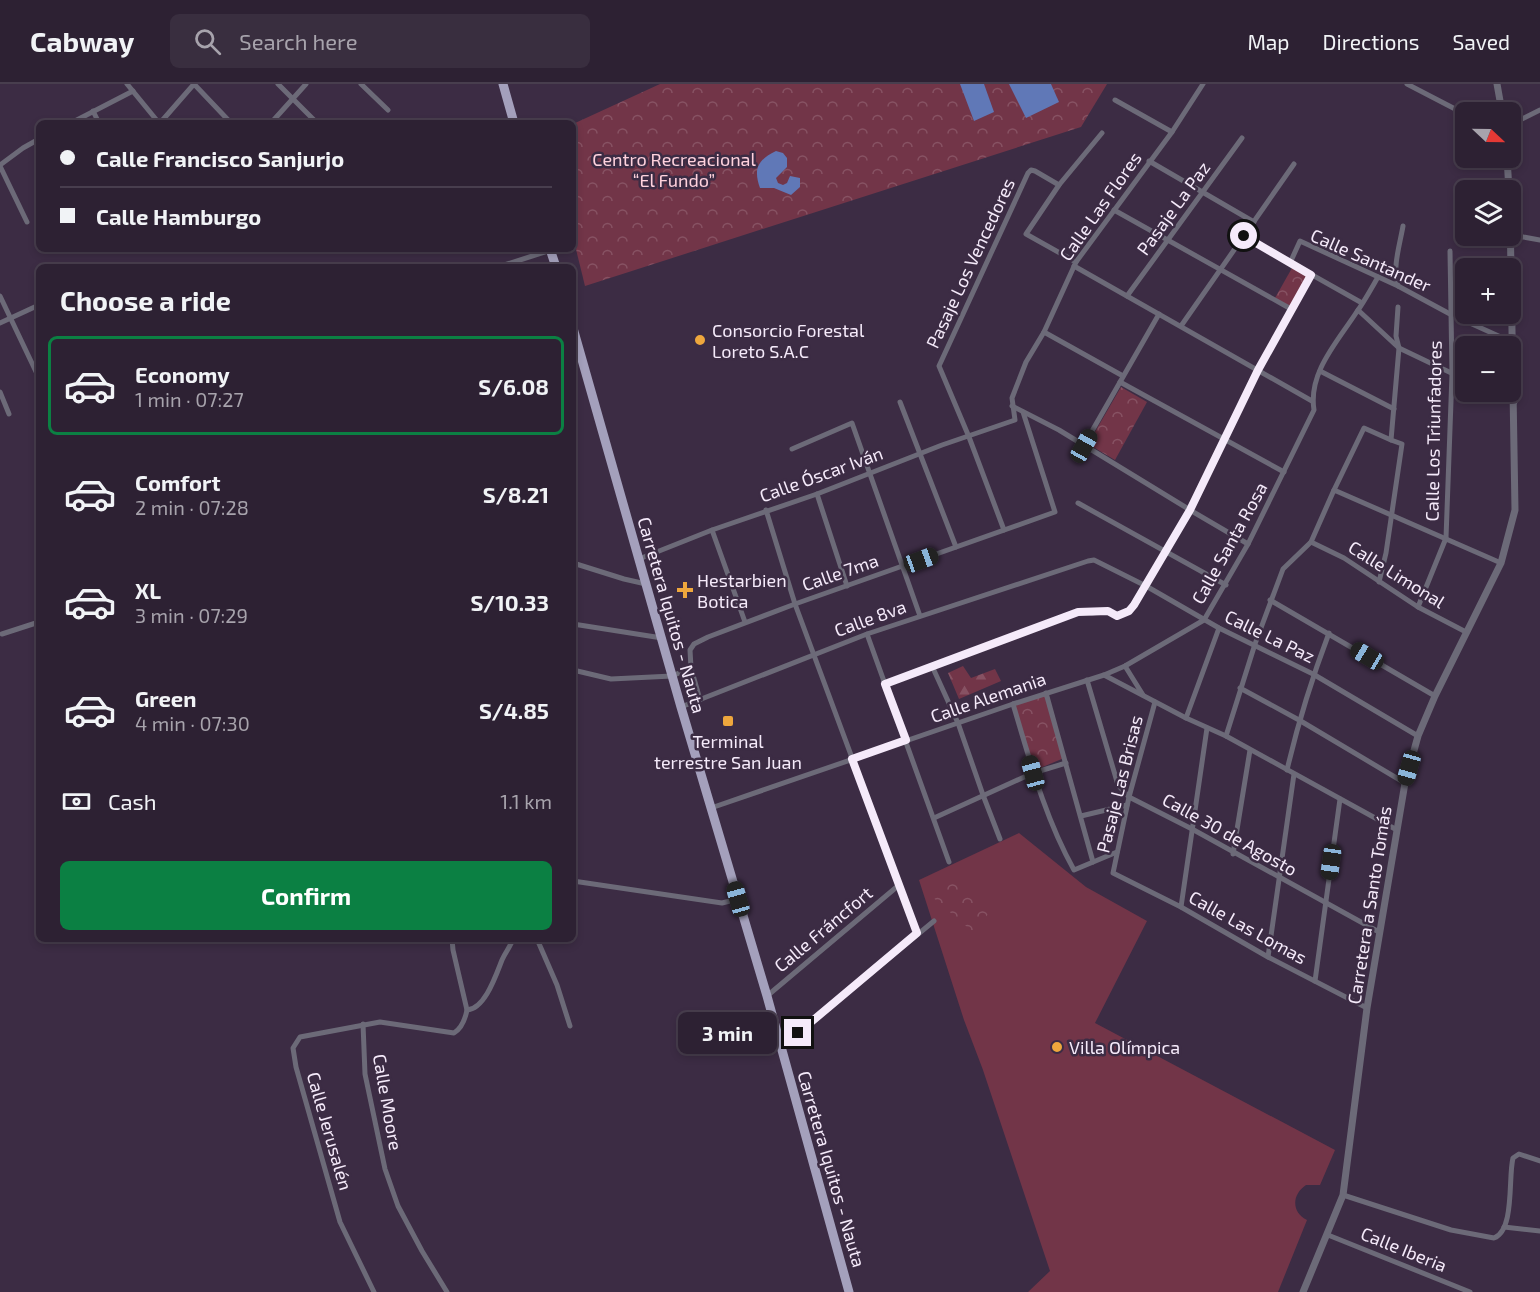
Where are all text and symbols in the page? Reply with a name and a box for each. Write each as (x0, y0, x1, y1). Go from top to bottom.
search box (170, 14, 590, 68)
text: Cabway (30, 24, 134, 58)
icon: search (191, 25, 224, 58)
text: Search here (239, 28, 357, 54)
text: Map (1247, 29, 1290, 54)
text: Directions (1323, 29, 1419, 54)
text: Saved (1452, 29, 1510, 54)
north arrow (1455, 102, 1521, 168)
map controls (1455, 102, 1521, 402)
text: Calle Francisco Sanjurjo (96, 145, 344, 171)
street label: Calle Las Flores (1054, 147, 1146, 265)
park label: Centro Recreacional “El Fundo” (592, 148, 756, 191)
street label: Pasaje La Paz (1132, 157, 1214, 259)
street label: Pasaje Los Vencedores (921, 175, 1019, 351)
button: layers (1455, 180, 1521, 246)
text: Calle Hamburgo (96, 203, 261, 229)
route start (1230, 222, 1257, 249)
street label: Calle Santander (1307, 224, 1435, 296)
button: + (1455, 258, 1521, 324)
text: Choose a ride (60, 284, 231, 316)
place label: Consorcio Forestal Loreto S.A.C (712, 319, 865, 362)
marker: Consorcio Forestal Loreto S.A.C (693, 333, 707, 347)
button: − (1455, 336, 1521, 402)
street label: Calle Los Triunfadores (1420, 340, 1446, 522)
icon: car (63, 359, 117, 413)
text: Economy (135, 361, 230, 387)
text: S/6.08 (478, 373, 549, 399)
text: 1 min · 07:27 (135, 387, 244, 411)
car (1067, 426, 1101, 466)
street label: Calle Óscar Iván (756, 441, 886, 507)
icon: car (63, 467, 117, 521)
text: Comfort (135, 469, 220, 495)
street label: Calle Santa Rosa (1186, 478, 1272, 608)
text: S/8.21 (483, 481, 549, 507)
text: 2 min · 07:28 (135, 495, 249, 519)
street label: Carretera Iquitos - Nauta (633, 514, 711, 716)
street label: Calle Limonal (1345, 536, 1450, 613)
car (901, 545, 941, 575)
street label: Calle 7ma (799, 549, 881, 595)
place label: Hestarbien Botica (697, 569, 787, 612)
icon: car (63, 575, 117, 629)
text: XL (135, 577, 161, 603)
marker: Hestarbien Botica (678, 583, 692, 597)
text: S/10.33 (470, 589, 549, 615)
street label: Calle 8va (831, 595, 909, 641)
text: 3 min · 07:29 (135, 603, 248, 627)
street label: Calle La Paz (1221, 605, 1319, 667)
car (1347, 639, 1387, 673)
street label: Calle Alemania (927, 667, 1049, 727)
icon: car (63, 683, 117, 737)
text: Green (135, 685, 197, 711)
text: S/4.85 (479, 697, 549, 723)
text: 4 min · 07:30 (135, 711, 250, 735)
street label: Pasaje Las Brisas (1091, 713, 1147, 855)
marker: Terminal terrestre San Juan (721, 714, 735, 728)
place label: Terminal terrestre San Juan (654, 730, 802, 773)
car (1395, 748, 1423, 788)
car (1020, 753, 1046, 793)
icon: cash (60, 785, 93, 818)
text: Cash (108, 788, 157, 814)
street label: Calle 30 de Agosto (1159, 788, 1301, 880)
text: 1.1 km (500, 789, 552, 813)
street label: Carretera a Santo Tomás (1342, 804, 1396, 1006)
car (1320, 843, 1342, 881)
button: Confirm (60, 861, 552, 930)
car (724, 879, 752, 919)
street label: Calle Fráncfort (769, 882, 877, 976)
street label: Calle Las Lomas (1185, 886, 1311, 968)
callout: 3 min (678, 1012, 777, 1054)
route end (784, 1019, 811, 1046)
text: 3 min (702, 1021, 753, 1045)
place label: Villa Olímpica (1069, 1036, 1180, 1058)
marker: Villa Olímpica (1050, 1040, 1064, 1054)
street label: Calle Moore (369, 1052, 407, 1152)
street label: Carretera Iquitos - Nauta (793, 1068, 871, 1270)
street label: Calle Jerusalén (303, 1069, 357, 1193)
street label: Calle Iberia (1358, 1222, 1450, 1276)

